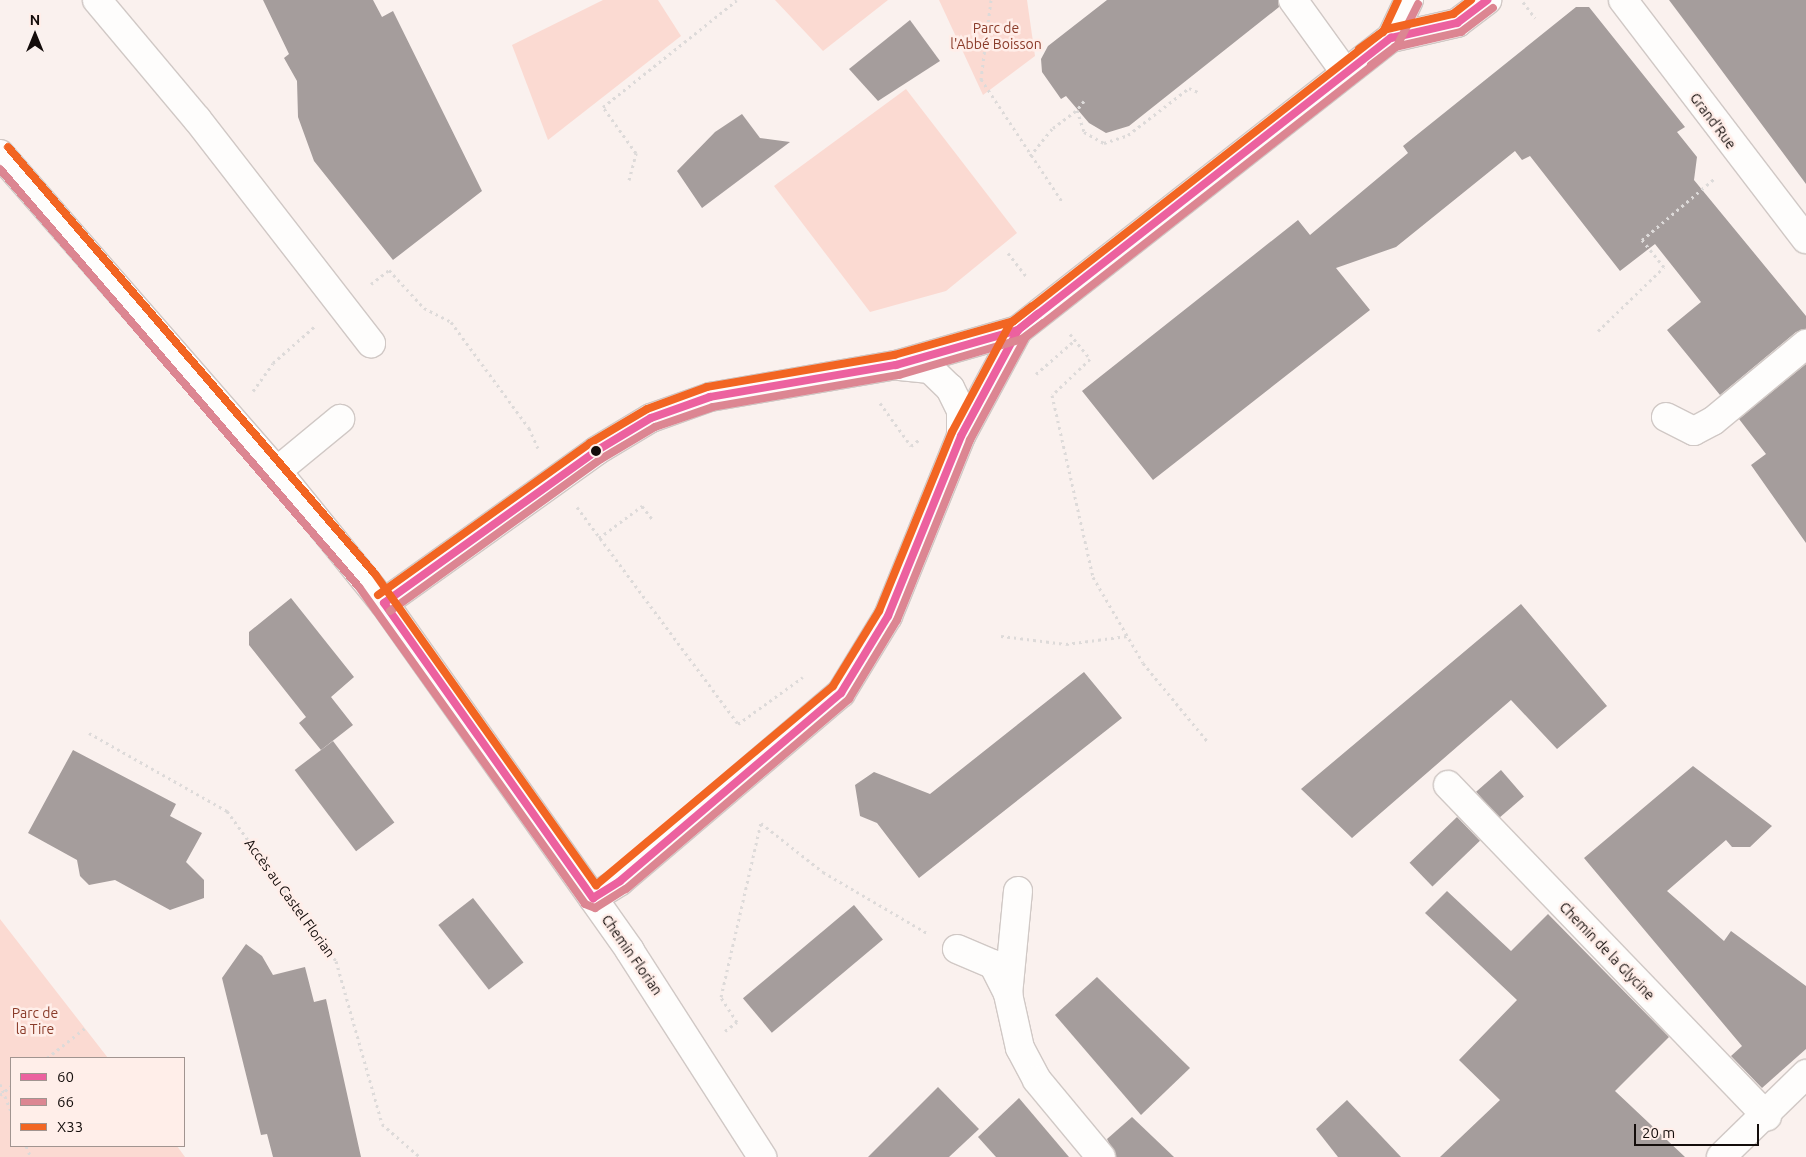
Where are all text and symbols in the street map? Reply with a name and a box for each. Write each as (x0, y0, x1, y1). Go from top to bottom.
north arrow (10, 10, 60, 60)
text: N (30, 12, 40, 28)
park label: Parc de l'Abbé Boisson (950, 20, 1042, 52)
street label: Grand'Rue (1687, 90, 1739, 152)
unlabelled marker (591, 446, 601, 456)
street label: Accès au Castel Florian (241, 835, 339, 961)
street label: Chemin de la Glycine (1556, 899, 1658, 1003)
street label: Chemin Florian (598, 912, 666, 998)
park label: Parc de la Tire (12, 1005, 58, 1038)
legend (10, 1057, 185, 1147)
text: 60 (57, 1068, 74, 1085)
text: 66 (57, 1093, 74, 1110)
scale bar (1636, 1114, 1761, 1146)
text: X33 (57, 1118, 83, 1135)
text: 20 m (1642, 1124, 1675, 1141)

